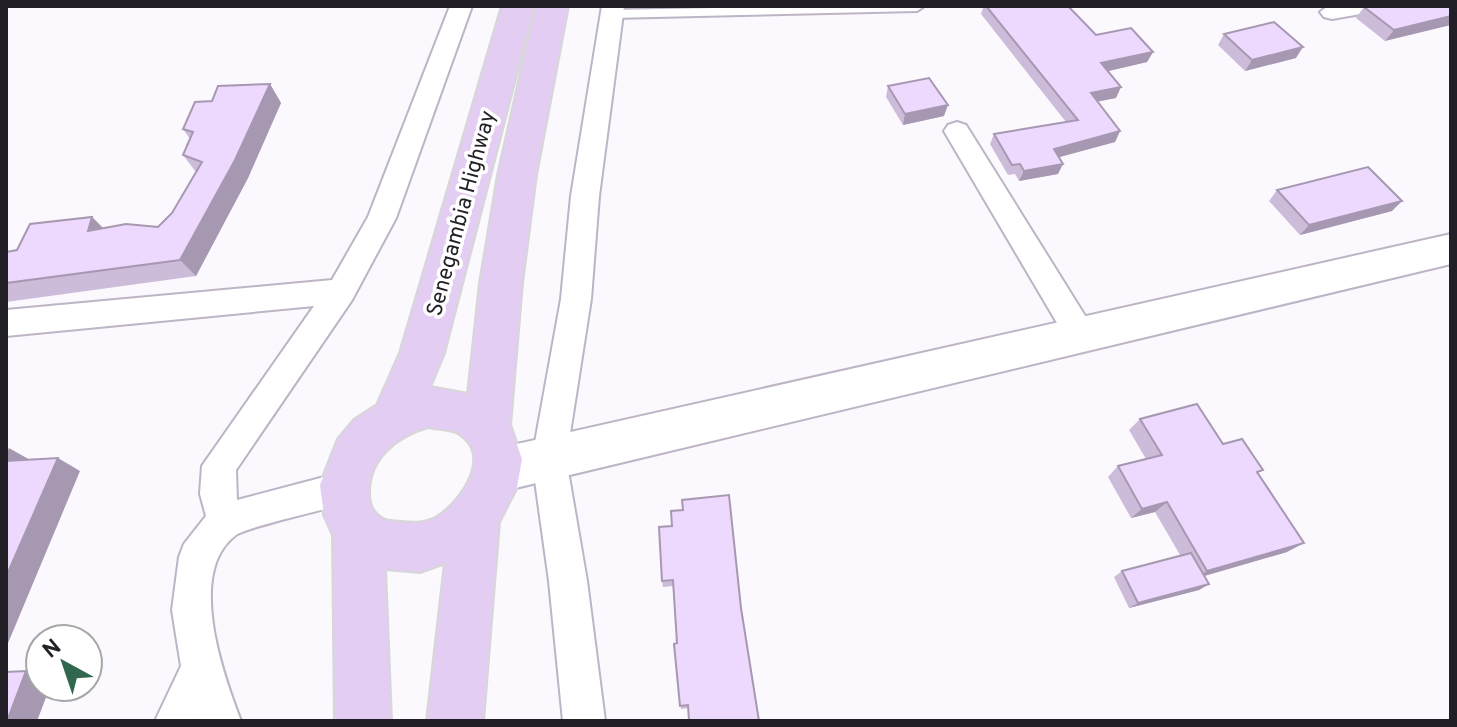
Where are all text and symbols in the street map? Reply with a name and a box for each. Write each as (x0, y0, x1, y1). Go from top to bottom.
street label: Senegambia Highway (422, 108, 503, 319)
north arrow (24, 623, 104, 703)
text: N (38, 634, 67, 665)

